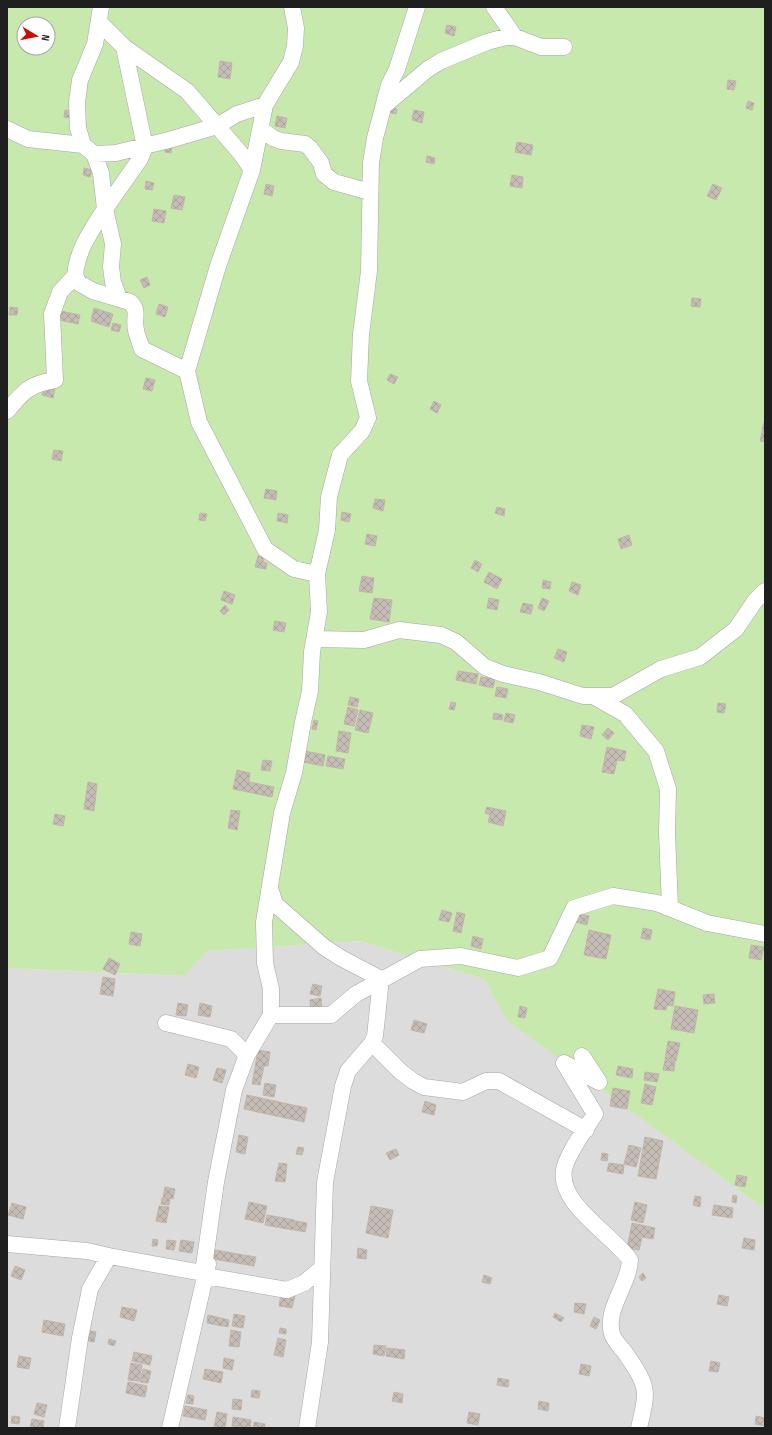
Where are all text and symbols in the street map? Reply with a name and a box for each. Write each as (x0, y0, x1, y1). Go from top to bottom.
north arrow (16, 16, 56, 56)
text: N (38, 34, 52, 42)

